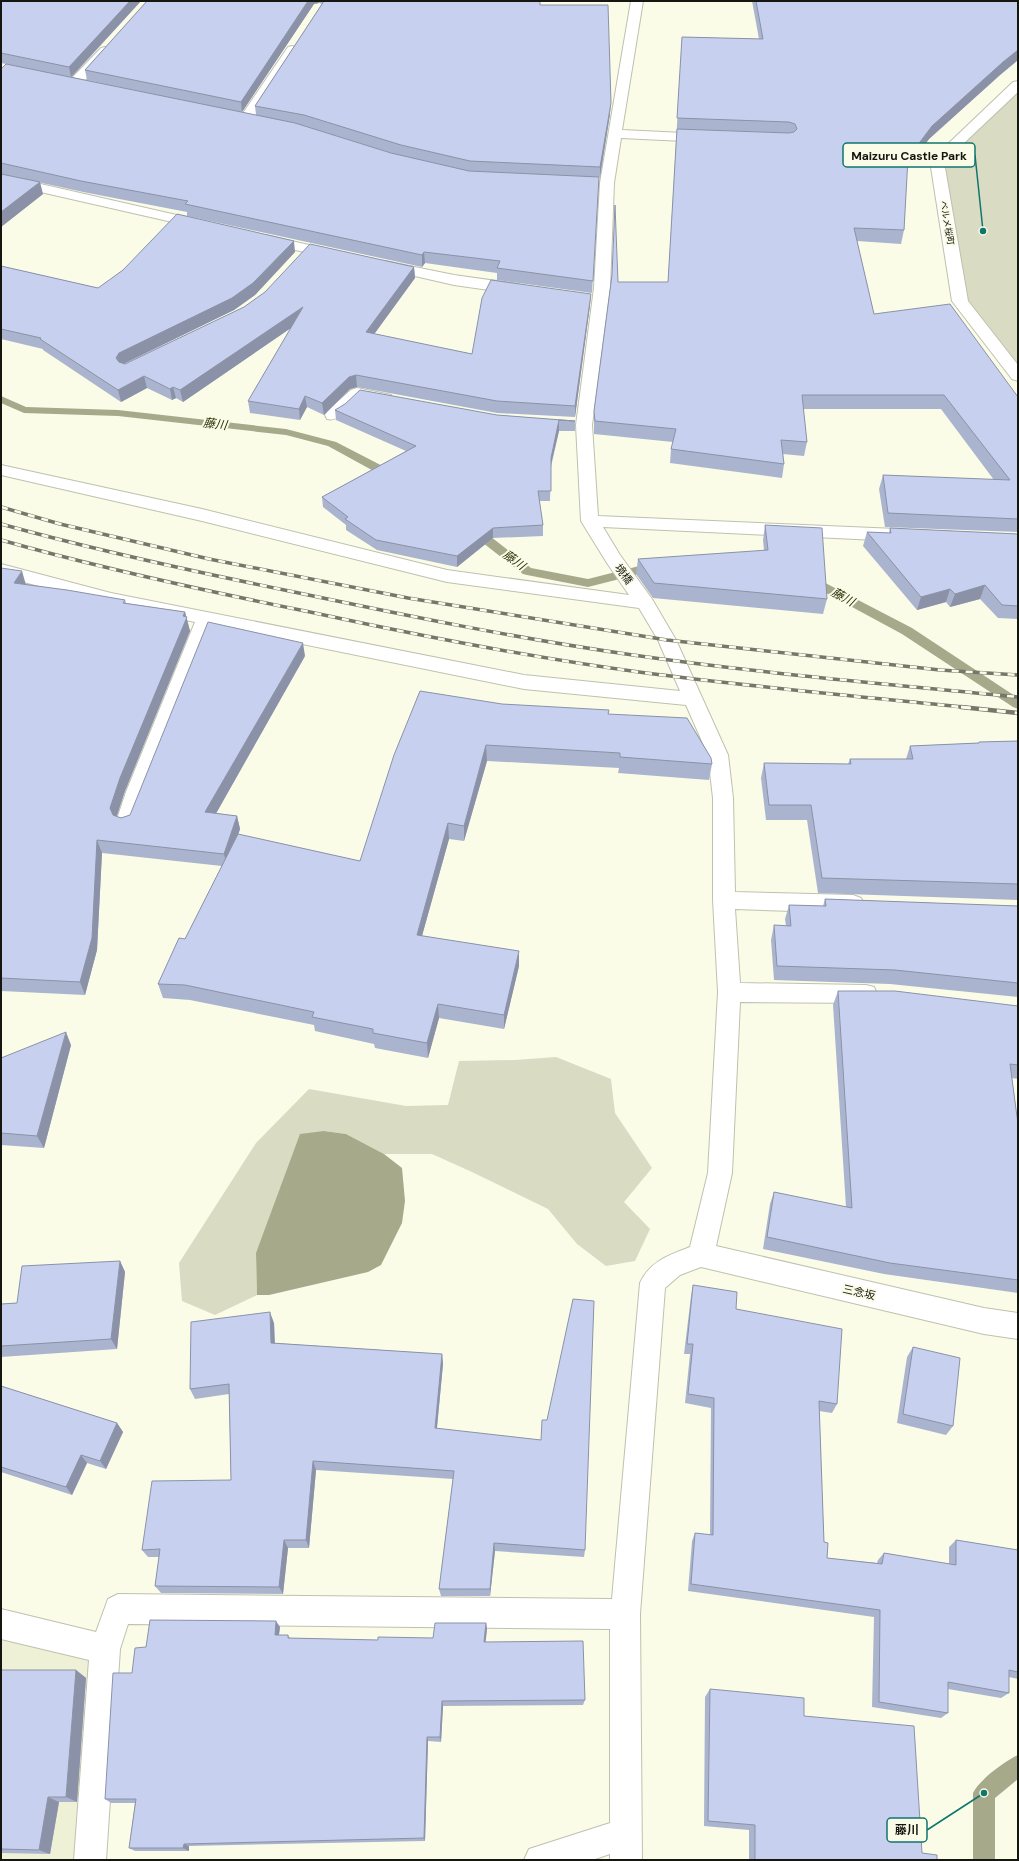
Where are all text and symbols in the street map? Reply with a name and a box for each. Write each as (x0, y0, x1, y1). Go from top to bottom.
callout: Maizuru Castle Park (843, 143, 975, 167)
text: Maizuru Castle Park (851, 148, 967, 164)
street label: ベルメ桜町 (937, 200, 957, 246)
water label: 藤川 (202, 415, 230, 434)
water label: 藤川 (500, 546, 530, 575)
street label: 境橋 (612, 561, 636, 587)
water label: 藤川 (829, 584, 859, 611)
street label: 三念坂 (841, 1281, 877, 1303)
callout: 藤川 (887, 1818, 927, 1842)
text: 藤川 (895, 1822, 919, 1838)

